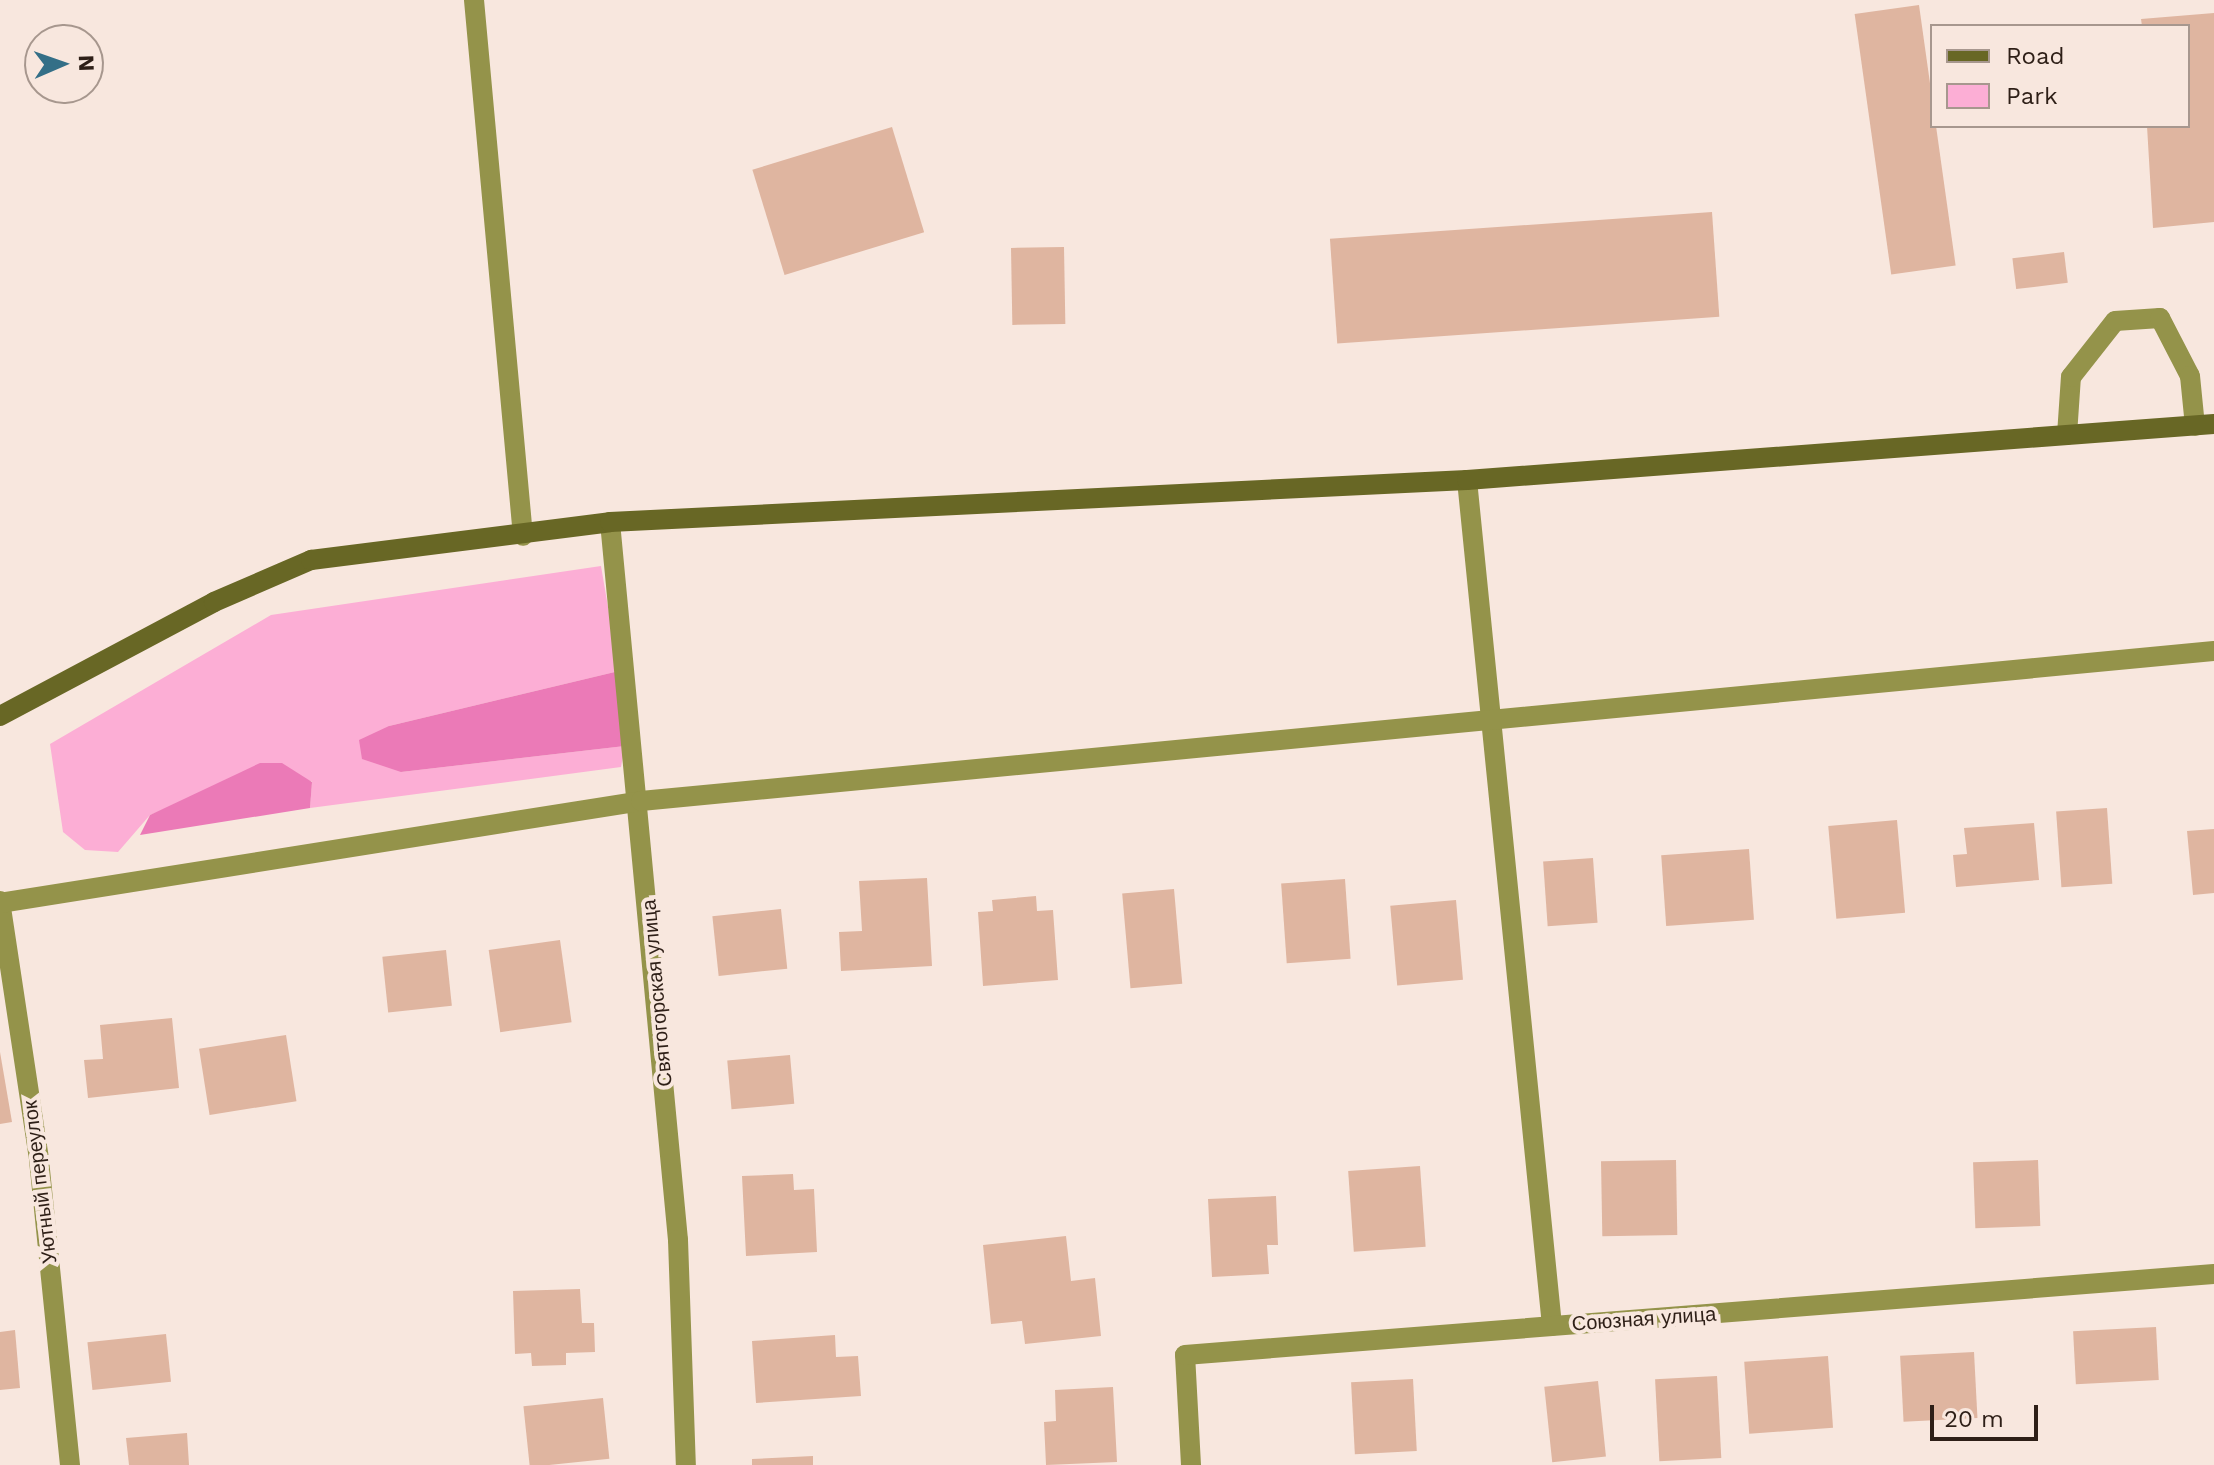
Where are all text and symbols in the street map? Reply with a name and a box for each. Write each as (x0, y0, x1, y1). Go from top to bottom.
north arrow (24, 24, 104, 104)
legend (1930, 24, 2190, 128)
text: Road (2006, 42, 2065, 70)
text: N (74, 55, 99, 72)
text: Park (2006, 82, 2058, 110)
street label: Святогорская улица (637, 898, 677, 1088)
street label: Уютный переулок (18, 1099, 62, 1265)
street label: Союзная улица (1571, 1302, 1717, 1336)
scale bar (1934, 1389, 2042, 1439)
text: 20 m (1944, 1405, 2004, 1433)

